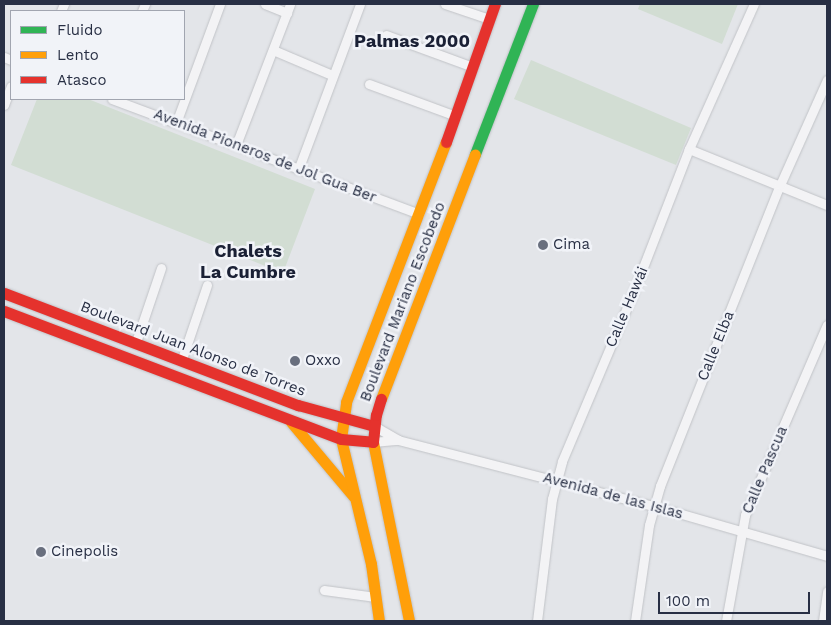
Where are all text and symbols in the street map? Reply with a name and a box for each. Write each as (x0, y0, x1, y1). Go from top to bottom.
legend (10, 10, 185, 100)
text: Fluido (57, 21, 102, 39)
district label: Palmas 2000 (354, 30, 470, 52)
text: Lento (57, 46, 99, 64)
text: Atasco (57, 71, 106, 89)
street label: Avenida Pioneros de Jol Gua Ber (150, 105, 380, 207)
street label: Boulevard Mariano Escobedo (357, 200, 449, 404)
place label: Cima (553, 236, 590, 254)
marker: Cima (537, 239, 549, 251)
district label: Chalets La Cumbre (200, 241, 296, 284)
street label: Calle Hawái (602, 264, 652, 350)
street label: Boulevard Juan Alonso de Torres (77, 297, 309, 401)
street label: Calle Elba (694, 308, 738, 384)
place label: Oxxo (305, 352, 341, 370)
marker: Oxxo (289, 355, 301, 367)
street label: Calle Pascua (738, 423, 792, 517)
street label: Avenida de las Islas (541, 469, 685, 523)
place label: Cinepolis (51, 543, 118, 561)
marker: Cinepolis (35, 546, 47, 558)
scale bar (661, 582, 814, 614)
text: 100 m (666, 592, 710, 610)

